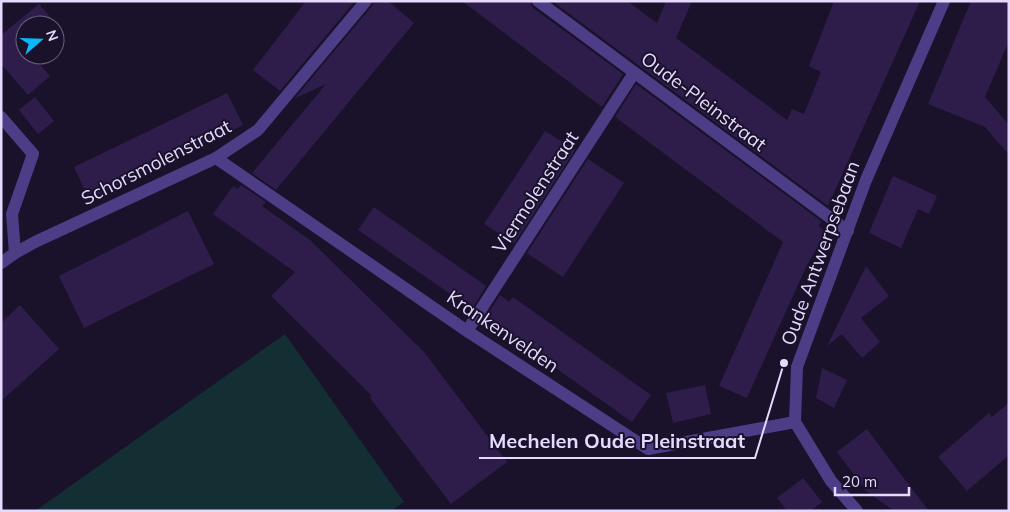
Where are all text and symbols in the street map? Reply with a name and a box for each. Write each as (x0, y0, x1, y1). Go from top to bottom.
north arrow (15, 15, 65, 65)
text: N (42, 28, 62, 44)
street label: Oude-Pleinstraat (637, 46, 772, 156)
street label: Schorsmolenstraat (77, 114, 235, 210)
street label: Viermolenstraat (487, 126, 584, 258)
street label: Oude Antwerpsebaan (775, 158, 865, 348)
street label: Krankenvelden (442, 285, 564, 377)
callout: Mechelen Oude Pleinstraat (479, 423, 755, 458)
text: Mechelen Oude Pleinstraat (489, 428, 745, 453)
scale bar (835, 464, 909, 496)
text: 20 m (842, 472, 877, 491)

